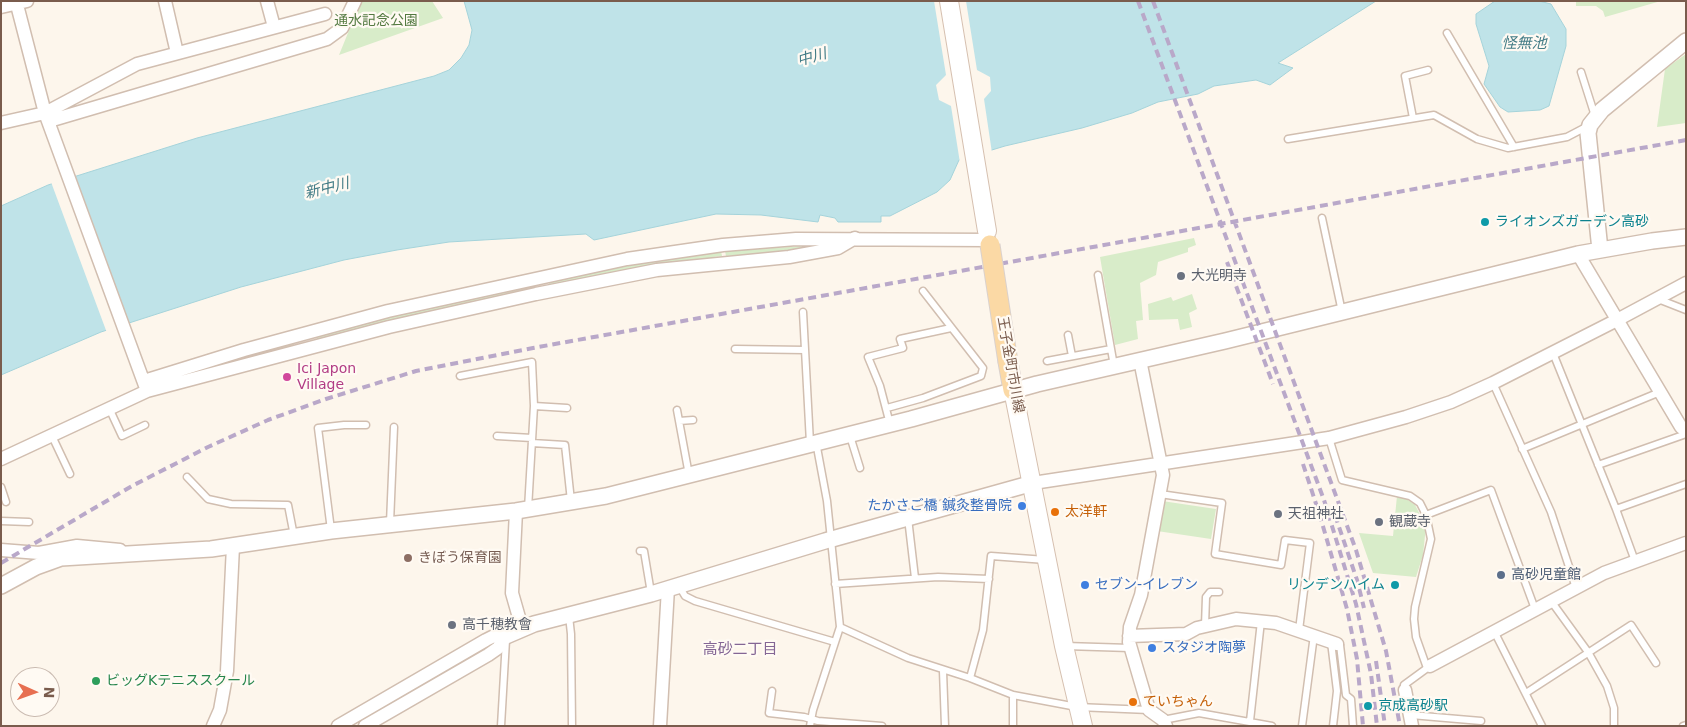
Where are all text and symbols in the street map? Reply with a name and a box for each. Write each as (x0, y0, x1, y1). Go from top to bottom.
park label: 通水記念公園 (334, 13, 418, 29)
water label: 怪無池 (1502, 35, 1546, 53)
water label: 中川 (795, 45, 829, 71)
water label: 新中川 (303, 175, 351, 203)
place label: ライオンズガーデン高砂 (1495, 214, 1649, 230)
marker: ライオンズガーデン高砂 (1479, 216, 1491, 228)
place label: 大光明寺 (1191, 268, 1247, 284)
marker: 大光明寺 (1175, 270, 1187, 282)
street label: 王子金町市川線 (993, 315, 1027, 415)
place label: Ici Japon Village (297, 361, 356, 394)
marker: Ici Japon Village (281, 371, 293, 383)
place label: たかさご橋 鍼灸整骨院 (868, 498, 1012, 514)
marker: たかさご橋 鍼灸整骨院 (1016, 500, 1028, 512)
place label: 太洋軒 (1065, 504, 1107, 520)
marker: 太洋軒 (1049, 506, 1061, 518)
place label: 天祖神社 (1288, 506, 1344, 522)
marker: 天祖神社 (1272, 508, 1284, 520)
place label: 観蔵寺 (1389, 514, 1431, 530)
marker: 観蔵寺 (1373, 516, 1385, 528)
place label: きぼう保育園 (418, 550, 502, 566)
marker: きぼう保育園 (402, 552, 414, 564)
place label: 高砂児童館 (1511, 567, 1581, 583)
marker: 高砂児童館 (1495, 569, 1507, 581)
place label: セブン-イレブン (1095, 577, 1198, 593)
place label: リンデンハイム (1287, 577, 1385, 593)
marker: セブン-イレブン (1079, 579, 1091, 591)
marker: リンデンハイム (1389, 579, 1401, 591)
place label: 高千穂教會 (462, 617, 532, 633)
marker: 高千穂教會 (446, 619, 458, 631)
place label: スタジオ陶夢 (1162, 640, 1246, 656)
district label: 高砂二丁目 (703, 641, 777, 659)
marker: スタジオ陶夢 (1146, 642, 1158, 654)
north arrow (10, 667, 60, 717)
place label: ビッグKテニススクール (106, 673, 255, 689)
marker: ビッグKテニススクール (90, 675, 102, 687)
text: N (41, 686, 57, 699)
place label: ていちゃん (1143, 694, 1213, 710)
marker: ていちゃん (1127, 696, 1139, 708)
place label: 京成高砂駅 (1378, 698, 1448, 714)
marker: 京成高砂駅 (1362, 700, 1374, 712)

